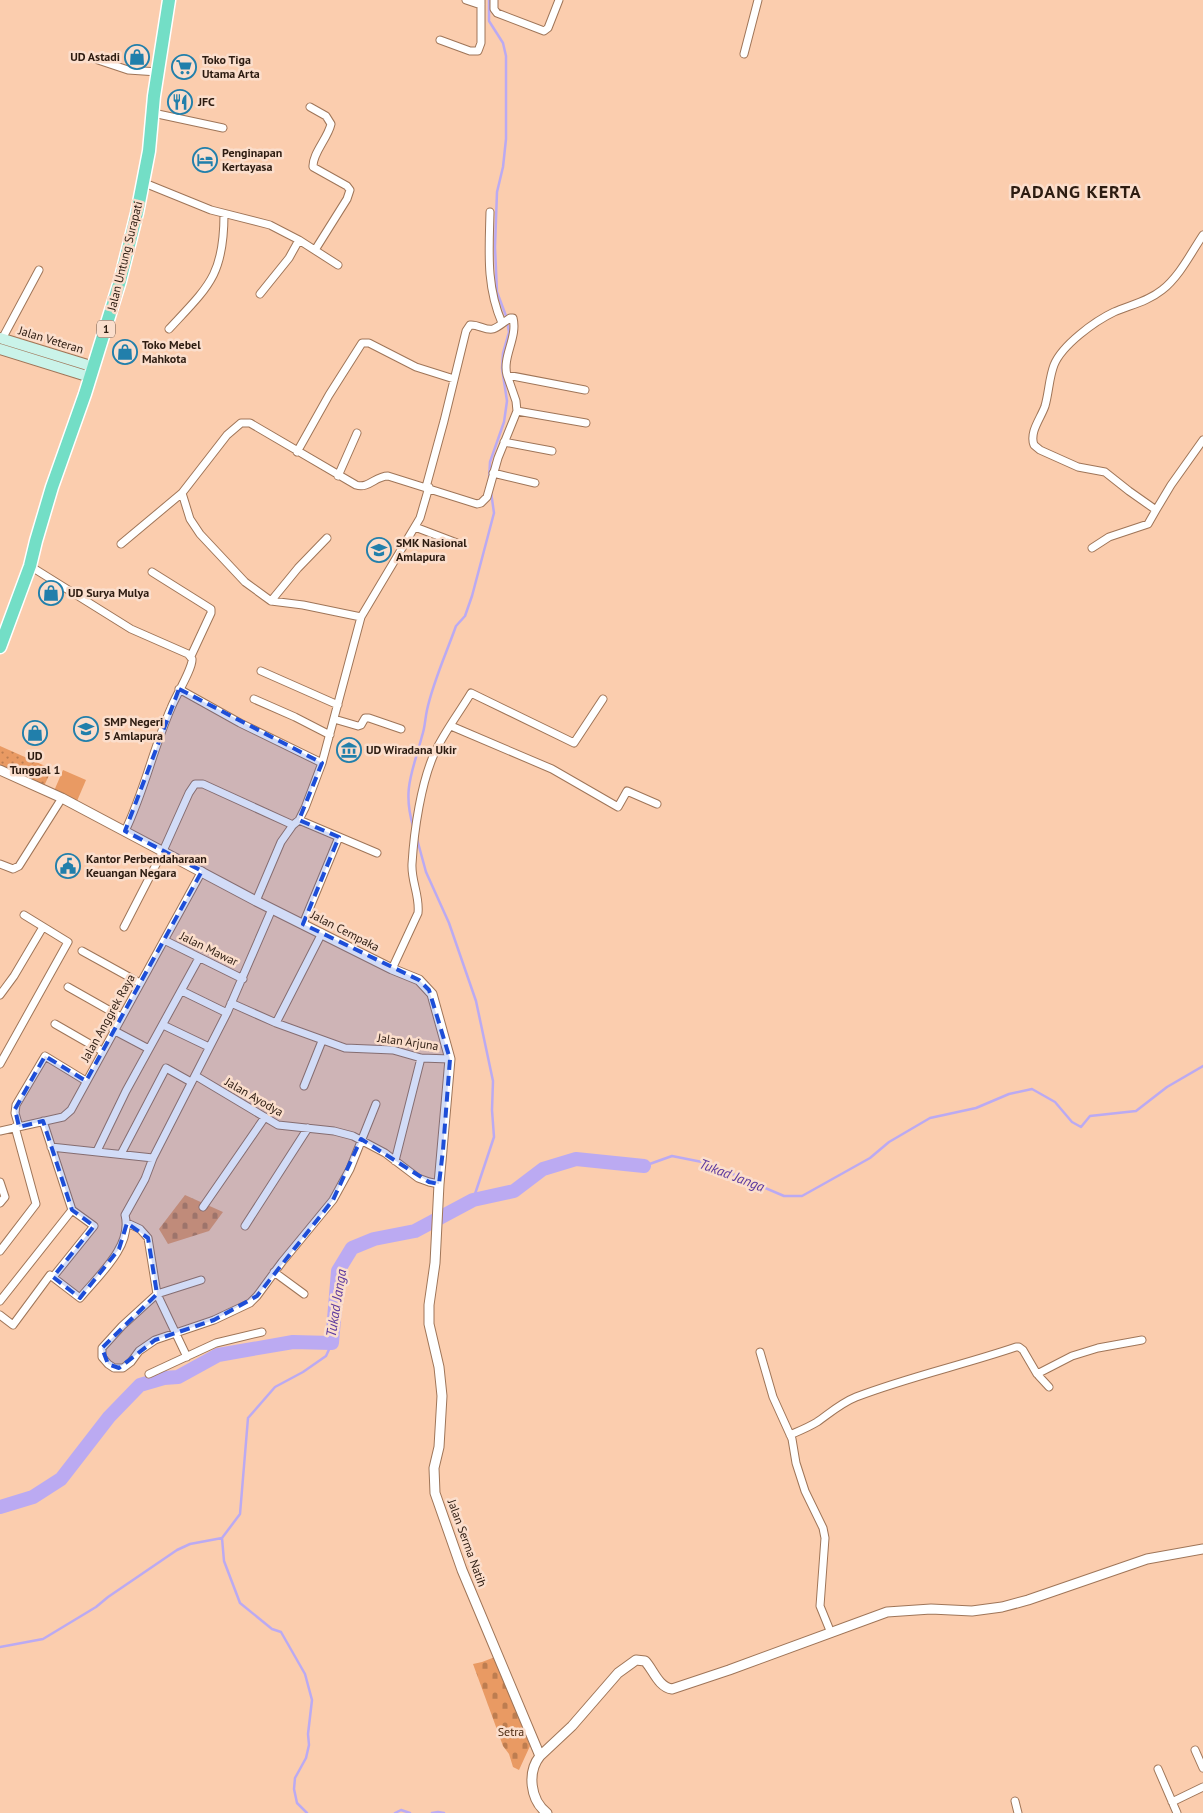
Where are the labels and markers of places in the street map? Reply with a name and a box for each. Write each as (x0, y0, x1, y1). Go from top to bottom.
shop icon: UD Astadi (124, 44, 150, 70)
place label: UD Astadi (70, 49, 120, 64)
place label: Toko Tiga Utama Arta (202, 52, 260, 81)
supermarket icon: Toko Tiga Utama Arta (171, 54, 197, 80)
restaurant icon: JFC (167, 89, 193, 115)
place label: JFC (197, 94, 215, 109)
place label: Penginapan Kertayasa (222, 145, 282, 174)
hotel icon: Penginapan Kertayasa (192, 147, 218, 173)
place label: Toko Mebel Mahkota (142, 337, 201, 366)
shop icon: Toko Mebel Mahkota (112, 339, 138, 365)
place label: SMK Nasional Amlapura (396, 535, 467, 564)
school or university icon: SMK Nasional Amlapura (366, 537, 392, 563)
shop icon: UD Surya Mulya (38, 580, 64, 606)
place label: UD Surya Mulya (68, 585, 149, 600)
place label: SMP Negeri 5 Amlapura (104, 714, 163, 743)
school or university icon: SMP Negeri 5 Amlapura (73, 716, 99, 742)
shop icon: UD Tunggal 1 (22, 720, 48, 746)
museum icon: UD Wiradana Ukir (336, 737, 362, 763)
place label: UD Wiradana Ukir (366, 742, 457, 757)
place label: UD Tunggal 1 (10, 748, 60, 777)
place label: Kantor Perbendaharaan Keuangan Negara (86, 851, 207, 880)
public building icon: Kantor Perbendaharaan Keuangan Negara (55, 853, 81, 879)

